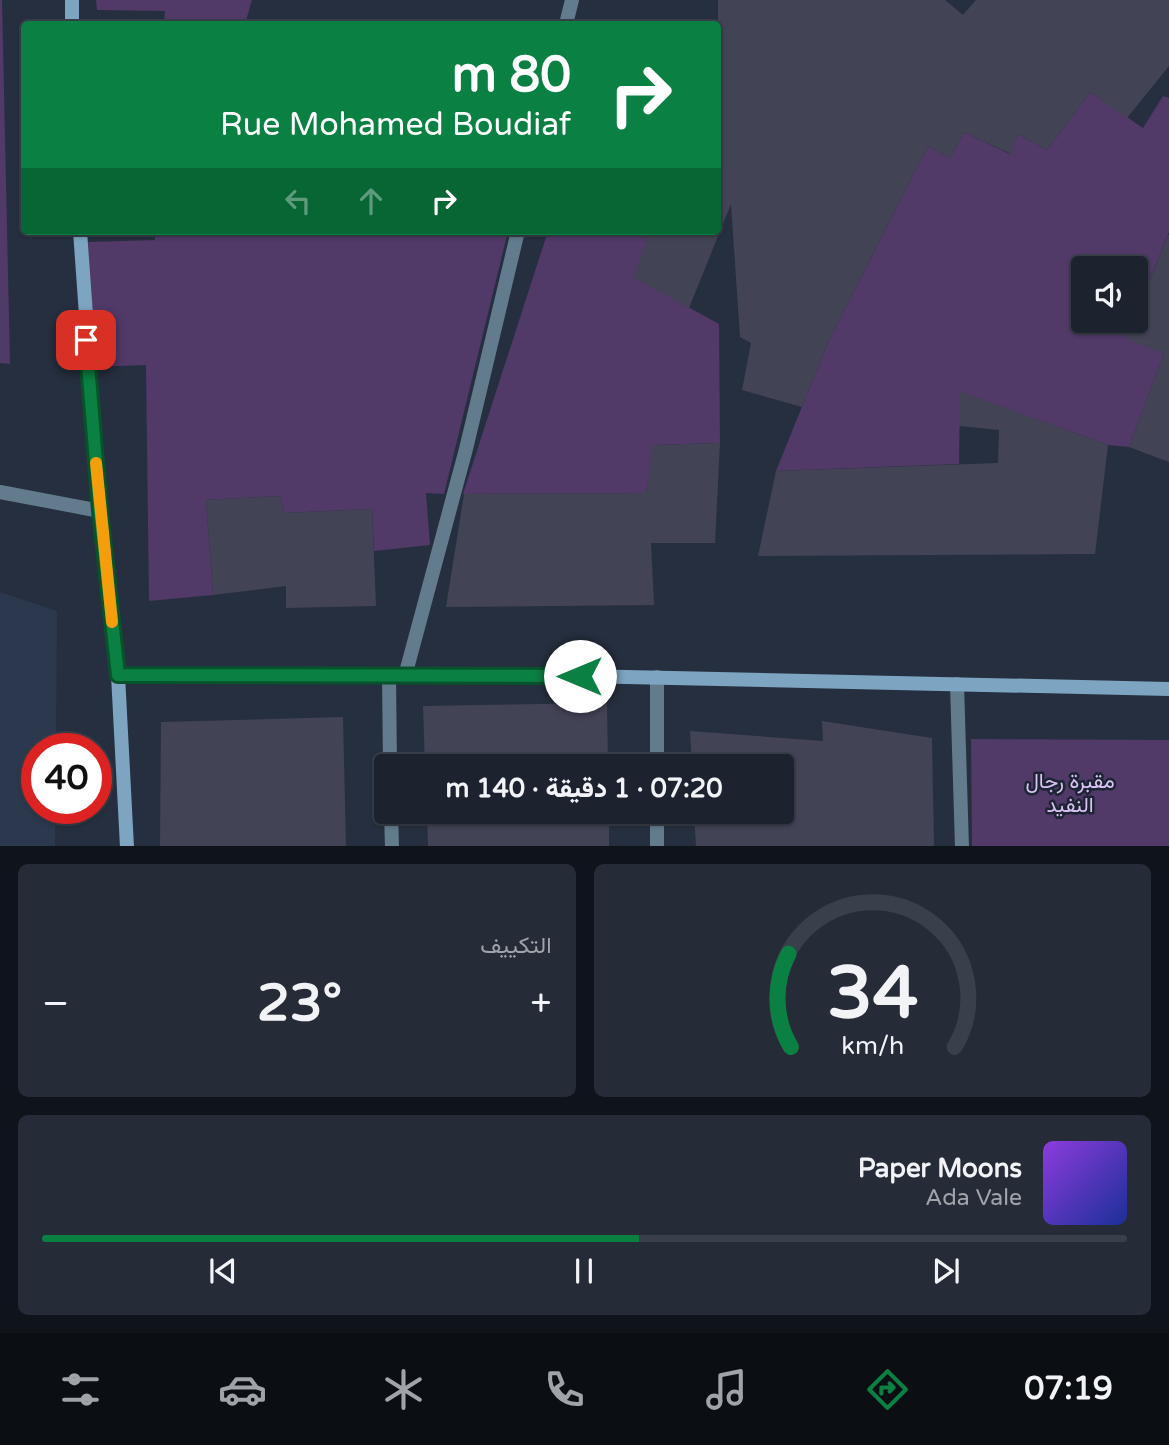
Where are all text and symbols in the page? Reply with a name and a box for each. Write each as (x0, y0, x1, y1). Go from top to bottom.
text: 80 m (452, 46, 571, 105)
icon: right (595, 49, 686, 140)
text: Rue Mohamed Boudiaf (220, 106, 571, 144)
icon: left (279, 182, 317, 220)
icon: ahead (352, 182, 390, 220)
icon: right (425, 182, 463, 220)
map controls (1071, 256, 1148, 333)
button: sound (1071, 256, 1148, 333)
pin (56, 310, 116, 370)
icon: arrive (67, 321, 105, 359)
position arrow (543, 639, 617, 713)
speed limit sign: 40 (21, 733, 112, 824)
park label: مقبرة رجال النفيد (1025, 769, 1115, 818)
text: 07:20 · 1 دقيقة · 140 m (446, 773, 722, 804)
text: التكييف (480, 932, 552, 960)
text: 34 (827, 950, 918, 1038)
text: 23° (257, 972, 342, 1035)
text: − (42, 981, 69, 1027)
text: + (530, 981, 551, 1027)
text: km/h (841, 1030, 904, 1060)
text: Paper Moons (858, 1153, 1022, 1184)
text: Ada Vale (925, 1184, 1022, 1212)
icon: previous (204, 1252, 242, 1290)
icon: pause (565, 1252, 603, 1290)
icon: next (927, 1252, 965, 1290)
icon: filters (56, 1365, 105, 1414)
icon: car (218, 1365, 267, 1414)
icon: climate (379, 1365, 428, 1414)
icon: phone (540, 1365, 589, 1414)
icon: music (702, 1365, 751, 1414)
icon: directions (863, 1365, 912, 1414)
text: 07:19 (1024, 1370, 1113, 1408)

